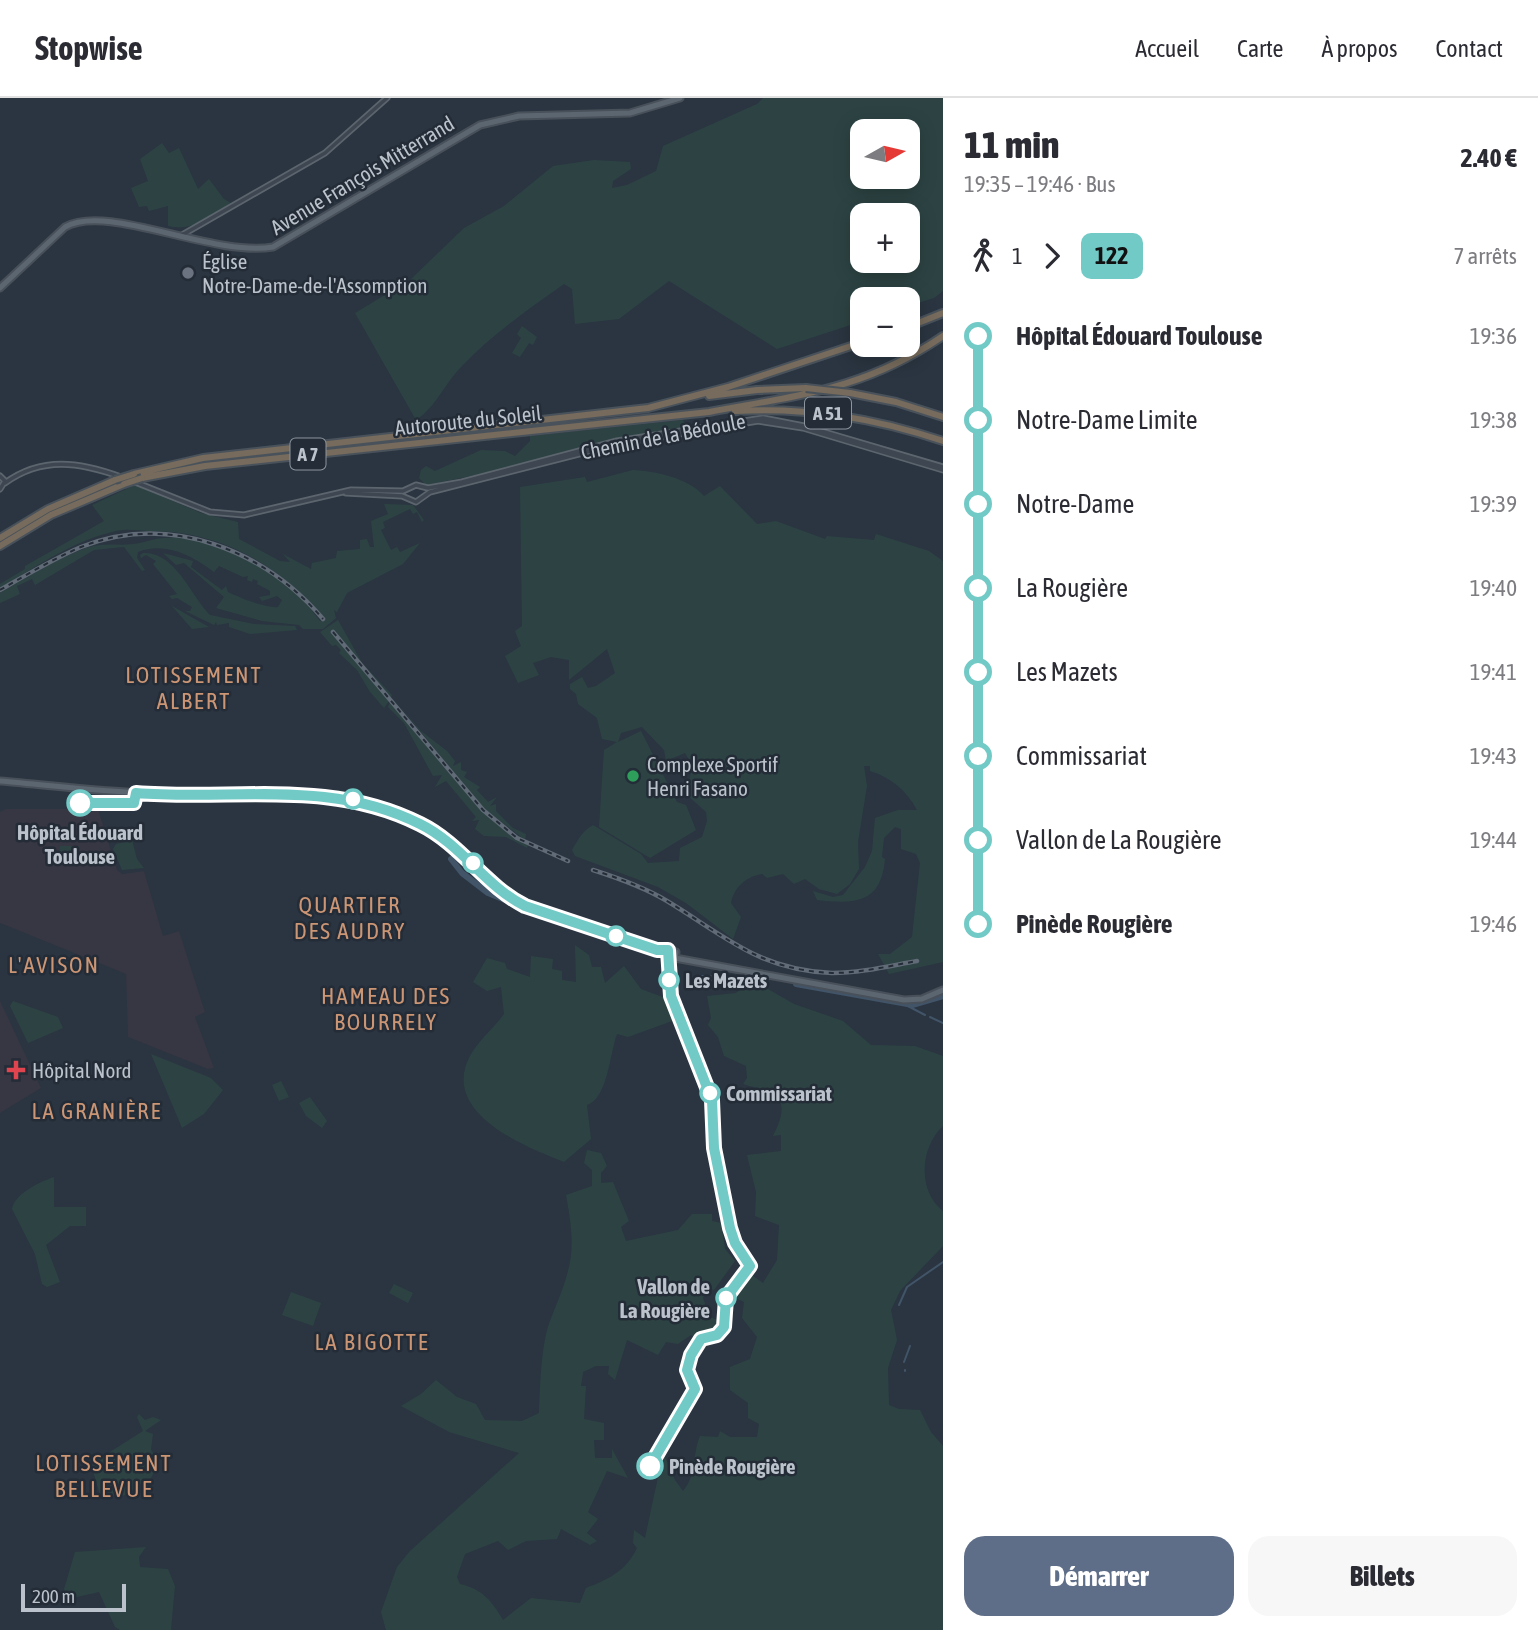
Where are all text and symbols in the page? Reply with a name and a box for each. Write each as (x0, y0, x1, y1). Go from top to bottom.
text: Stopwise (35, 29, 143, 67)
text: Accueil (1135, 35, 1199, 62)
text: Carte (1237, 35, 1283, 62)
text: À propos (1321, 35, 1397, 62)
text: Contact (1435, 35, 1503, 62)
street label: Avenue François Mitterrand (266, 111, 458, 239)
north arrow (850, 119, 920, 189)
map controls (850, 119, 920, 357)
text: 11 min (964, 123, 1059, 166)
text: 2.40 € (1460, 143, 1517, 173)
text: 19:35 – 19:46 · Bus (964, 171, 1116, 197)
button: + (850, 203, 920, 273)
icon: walk (964, 237, 1002, 275)
icon: forward (1033, 237, 1071, 275)
text: 122 (1095, 242, 1129, 269)
text: 1 (1012, 243, 1023, 269)
text: 7 arrêts (1454, 243, 1517, 269)
place label: Église Notre-Dame-de-l'Assomption (202, 249, 427, 297)
marker: Église Notre-Dame-de-l'Assomption (180, 265, 196, 281)
button: − (850, 287, 920, 357)
text: Hôpital Édouard Toulouse (1016, 321, 1263, 351)
text: 19:36 (1470, 323, 1517, 349)
road number: A 51 (805, 398, 851, 428)
street label: Autoroute du Soleil (393, 400, 543, 440)
text: Notre-Dame Limite (1016, 405, 1198, 435)
text: 19:38 (1470, 407, 1517, 433)
street label: Chemin de la Bédoule (579, 408, 747, 464)
road number: A 7 (290, 438, 326, 470)
text: Notre-Dame (1016, 489, 1134, 519)
text: 19:39 (1470, 491, 1517, 517)
text: La Rougière (1016, 573, 1128, 603)
text: 19:40 (1470, 575, 1517, 601)
text: Les Mazets (1016, 657, 1118, 687)
text: 19:41 (1470, 659, 1517, 685)
district label: LOTISSEMENT ALBERT (125, 662, 263, 714)
text: Commissariat (1016, 741, 1147, 771)
text: 19:43 (1470, 743, 1517, 769)
place label: Complexe Sportif Henri Fasano (647, 752, 778, 800)
marker: Complexe Sportif Henri Fasano (625, 768, 641, 784)
unlabelled marker (343, 789, 363, 809)
marker: Hôpital Édouard Toulouse (67, 790, 93, 816)
place label: Hôpital Édouard Toulouse (17, 820, 143, 868)
text: Vallon de La Rougière (1016, 825, 1222, 855)
text: 19:44 (1470, 827, 1517, 853)
unlabelled marker (463, 853, 483, 873)
district label: QUARTIER DES AUDRY (294, 892, 406, 944)
text: Pinède Rougière (1016, 909, 1173, 939)
text: 19:46 (1470, 911, 1517, 937)
unlabelled marker (606, 926, 626, 946)
district label: L'AVISON (8, 952, 100, 978)
place label: Les Mazets (685, 968, 768, 992)
marker: Les Mazets (659, 970, 679, 990)
district label: HAMEAU DES BOURRELY (321, 983, 451, 1035)
place label: Hôpital Nord (32, 1058, 132, 1082)
marker: Hôpital Nord (6, 1060, 26, 1080)
place label: Commissariat (726, 1081, 832, 1105)
marker: Commissariat (700, 1083, 720, 1103)
district label: LA GRANIÈRE (32, 1098, 162, 1124)
place label: Vallon de La Rougière (620, 1274, 710, 1322)
marker: Vallon de La Rougière (716, 1288, 736, 1308)
district label: LA BIGOTTE (314, 1329, 430, 1355)
district label: LOTISSEMENT BELLEVUE (35, 1450, 173, 1502)
marker: Pinède Rougière (637, 1453, 663, 1479)
place label: Pinède Rougière (669, 1454, 796, 1478)
button: Démarrer (964, 1536, 1234, 1616)
button: Billets (1248, 1536, 1517, 1616)
scale bar (21, 1581, 126, 1613)
text: 200 m (32, 1585, 75, 1607)

